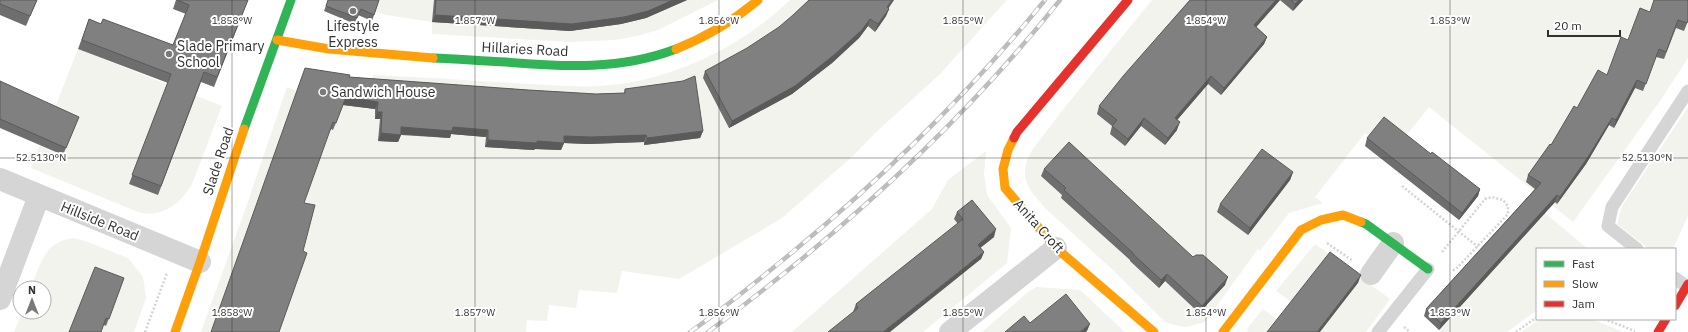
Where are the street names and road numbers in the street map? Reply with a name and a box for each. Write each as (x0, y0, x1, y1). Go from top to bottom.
street label: Hillaries Road (481, 38, 569, 60)
street label: Slade Road (199, 125, 237, 197)
street label: Anita Croft (1010, 195, 1068, 257)
street label: Hillside Road (58, 197, 142, 245)

